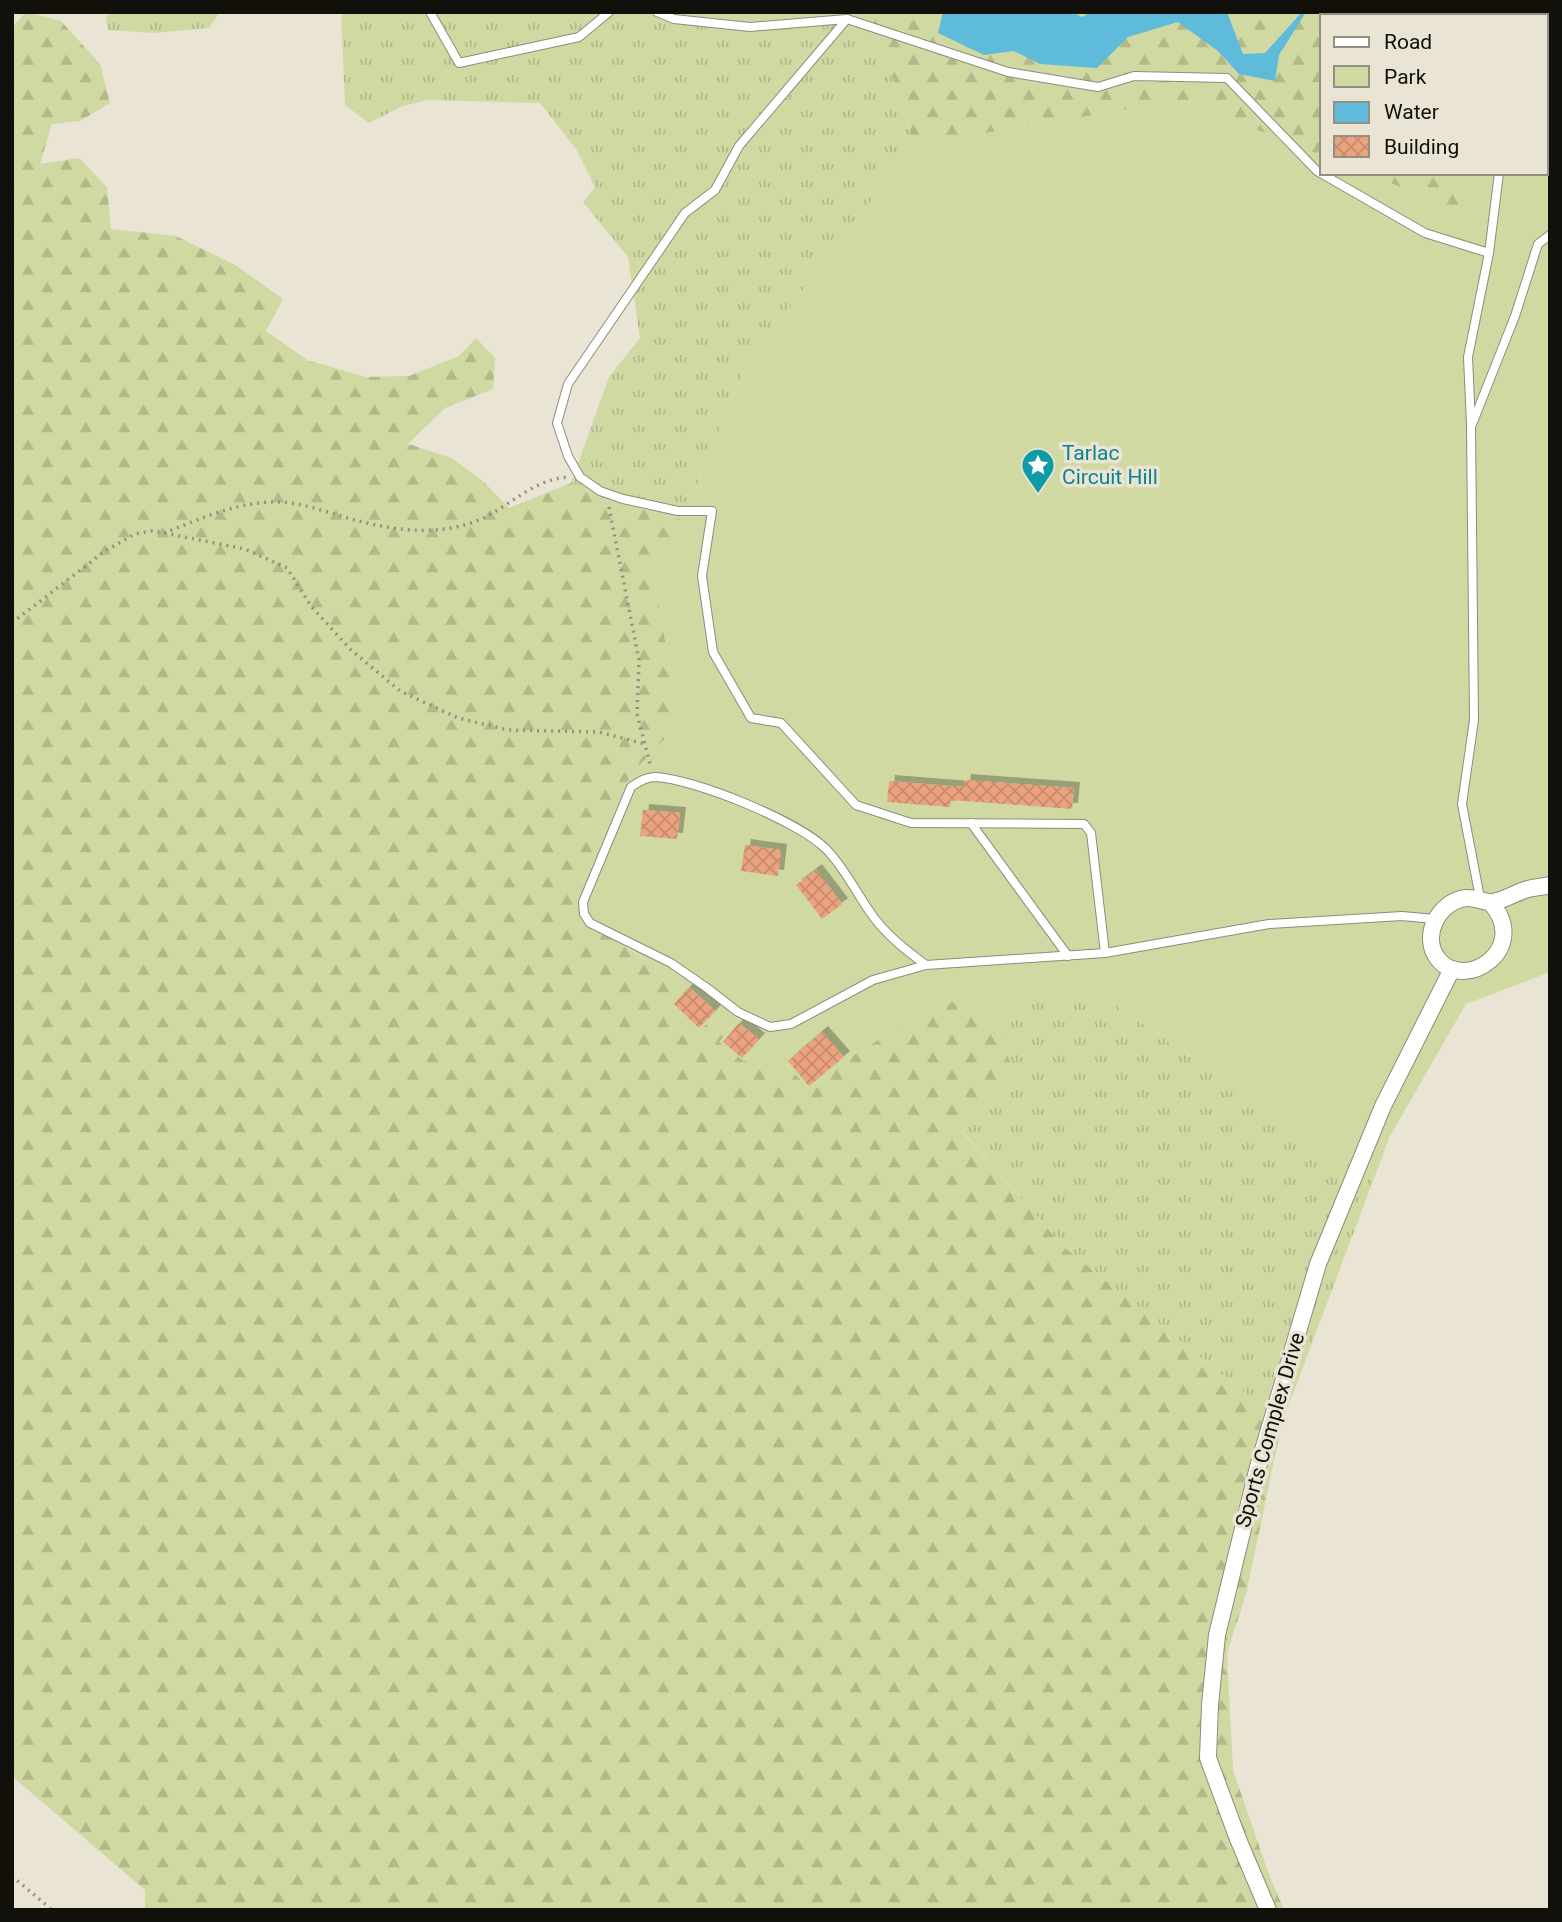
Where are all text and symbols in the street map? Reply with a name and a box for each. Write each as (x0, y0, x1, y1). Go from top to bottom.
legend (1320, 14, 1548, 175)
text: Road (1384, 30, 1432, 54)
text: Park (1384, 65, 1427, 89)
text: Water (1384, 100, 1439, 124)
text: Building (1384, 135, 1459, 159)
place label: Tarlac Circuit Hill (1062, 441, 1158, 489)
place icon: Tarlac Circuit Hill (1019, 446, 1057, 495)
street label: Sports Complex Drive (1231, 1330, 1309, 1530)

